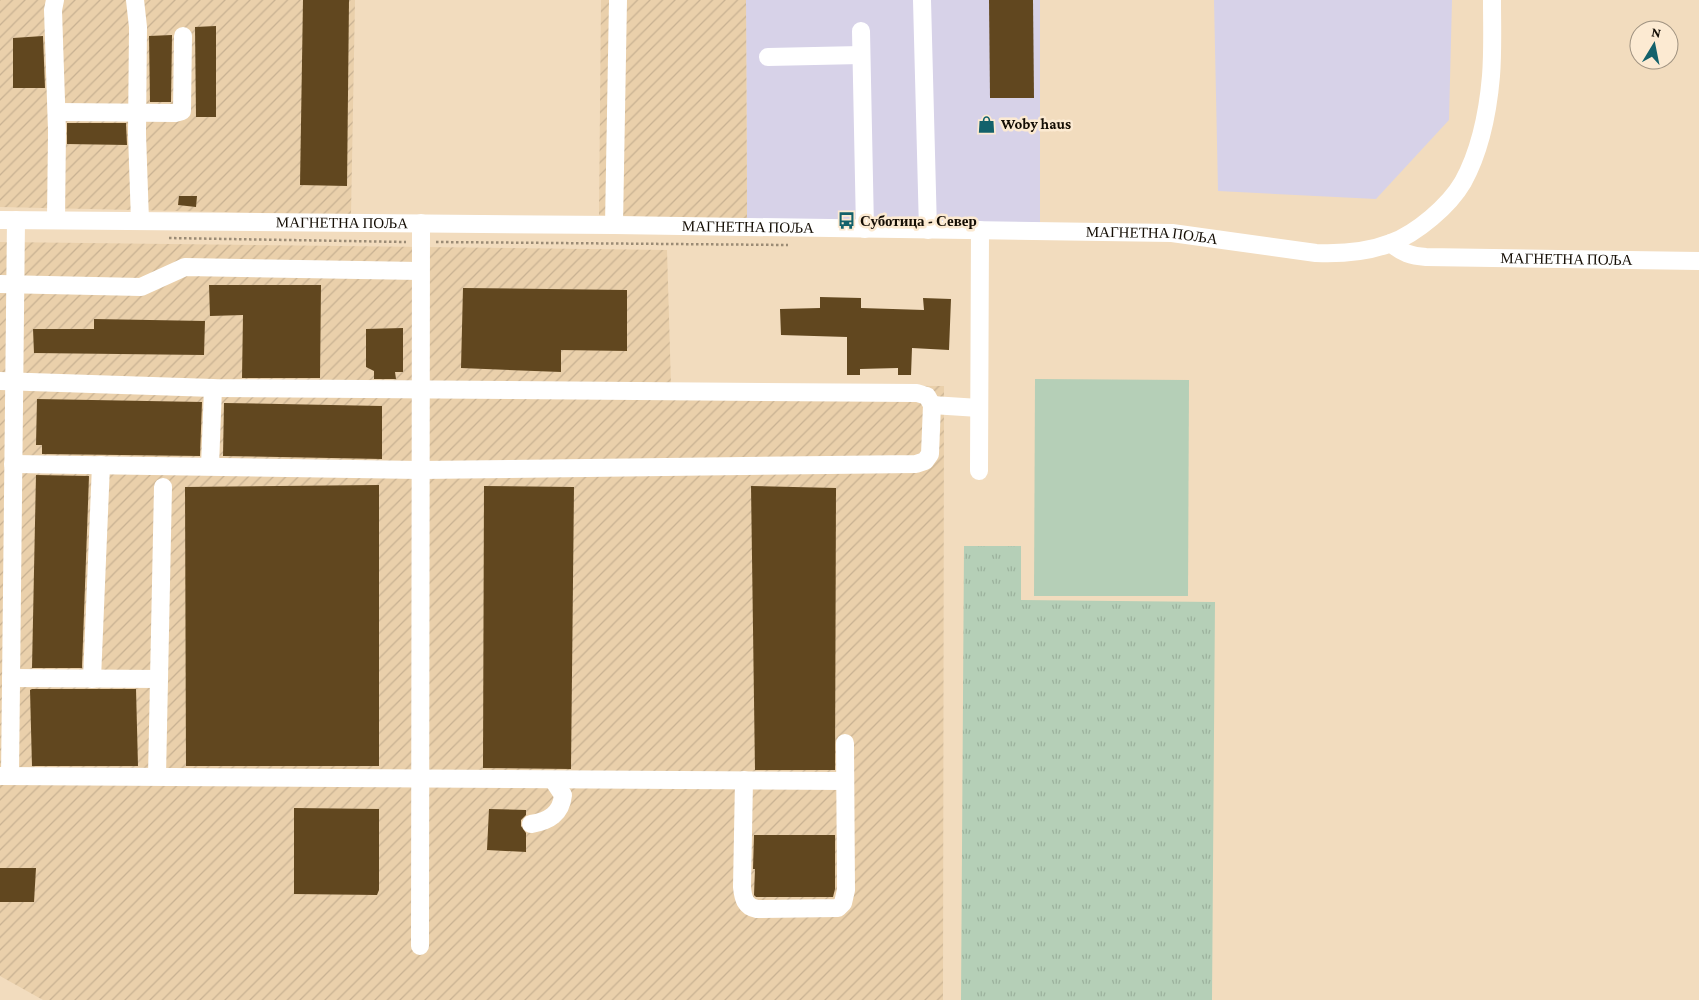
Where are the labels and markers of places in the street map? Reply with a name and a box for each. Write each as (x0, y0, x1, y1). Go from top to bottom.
shop icon: Woby haus (977, 114, 997, 134)
place label: Woby haus (1000, 116, 1071, 132)
bus stop icon: Суботица - Север (836, 211, 856, 231)
place label: Суботица - Север (860, 213, 977, 229)

